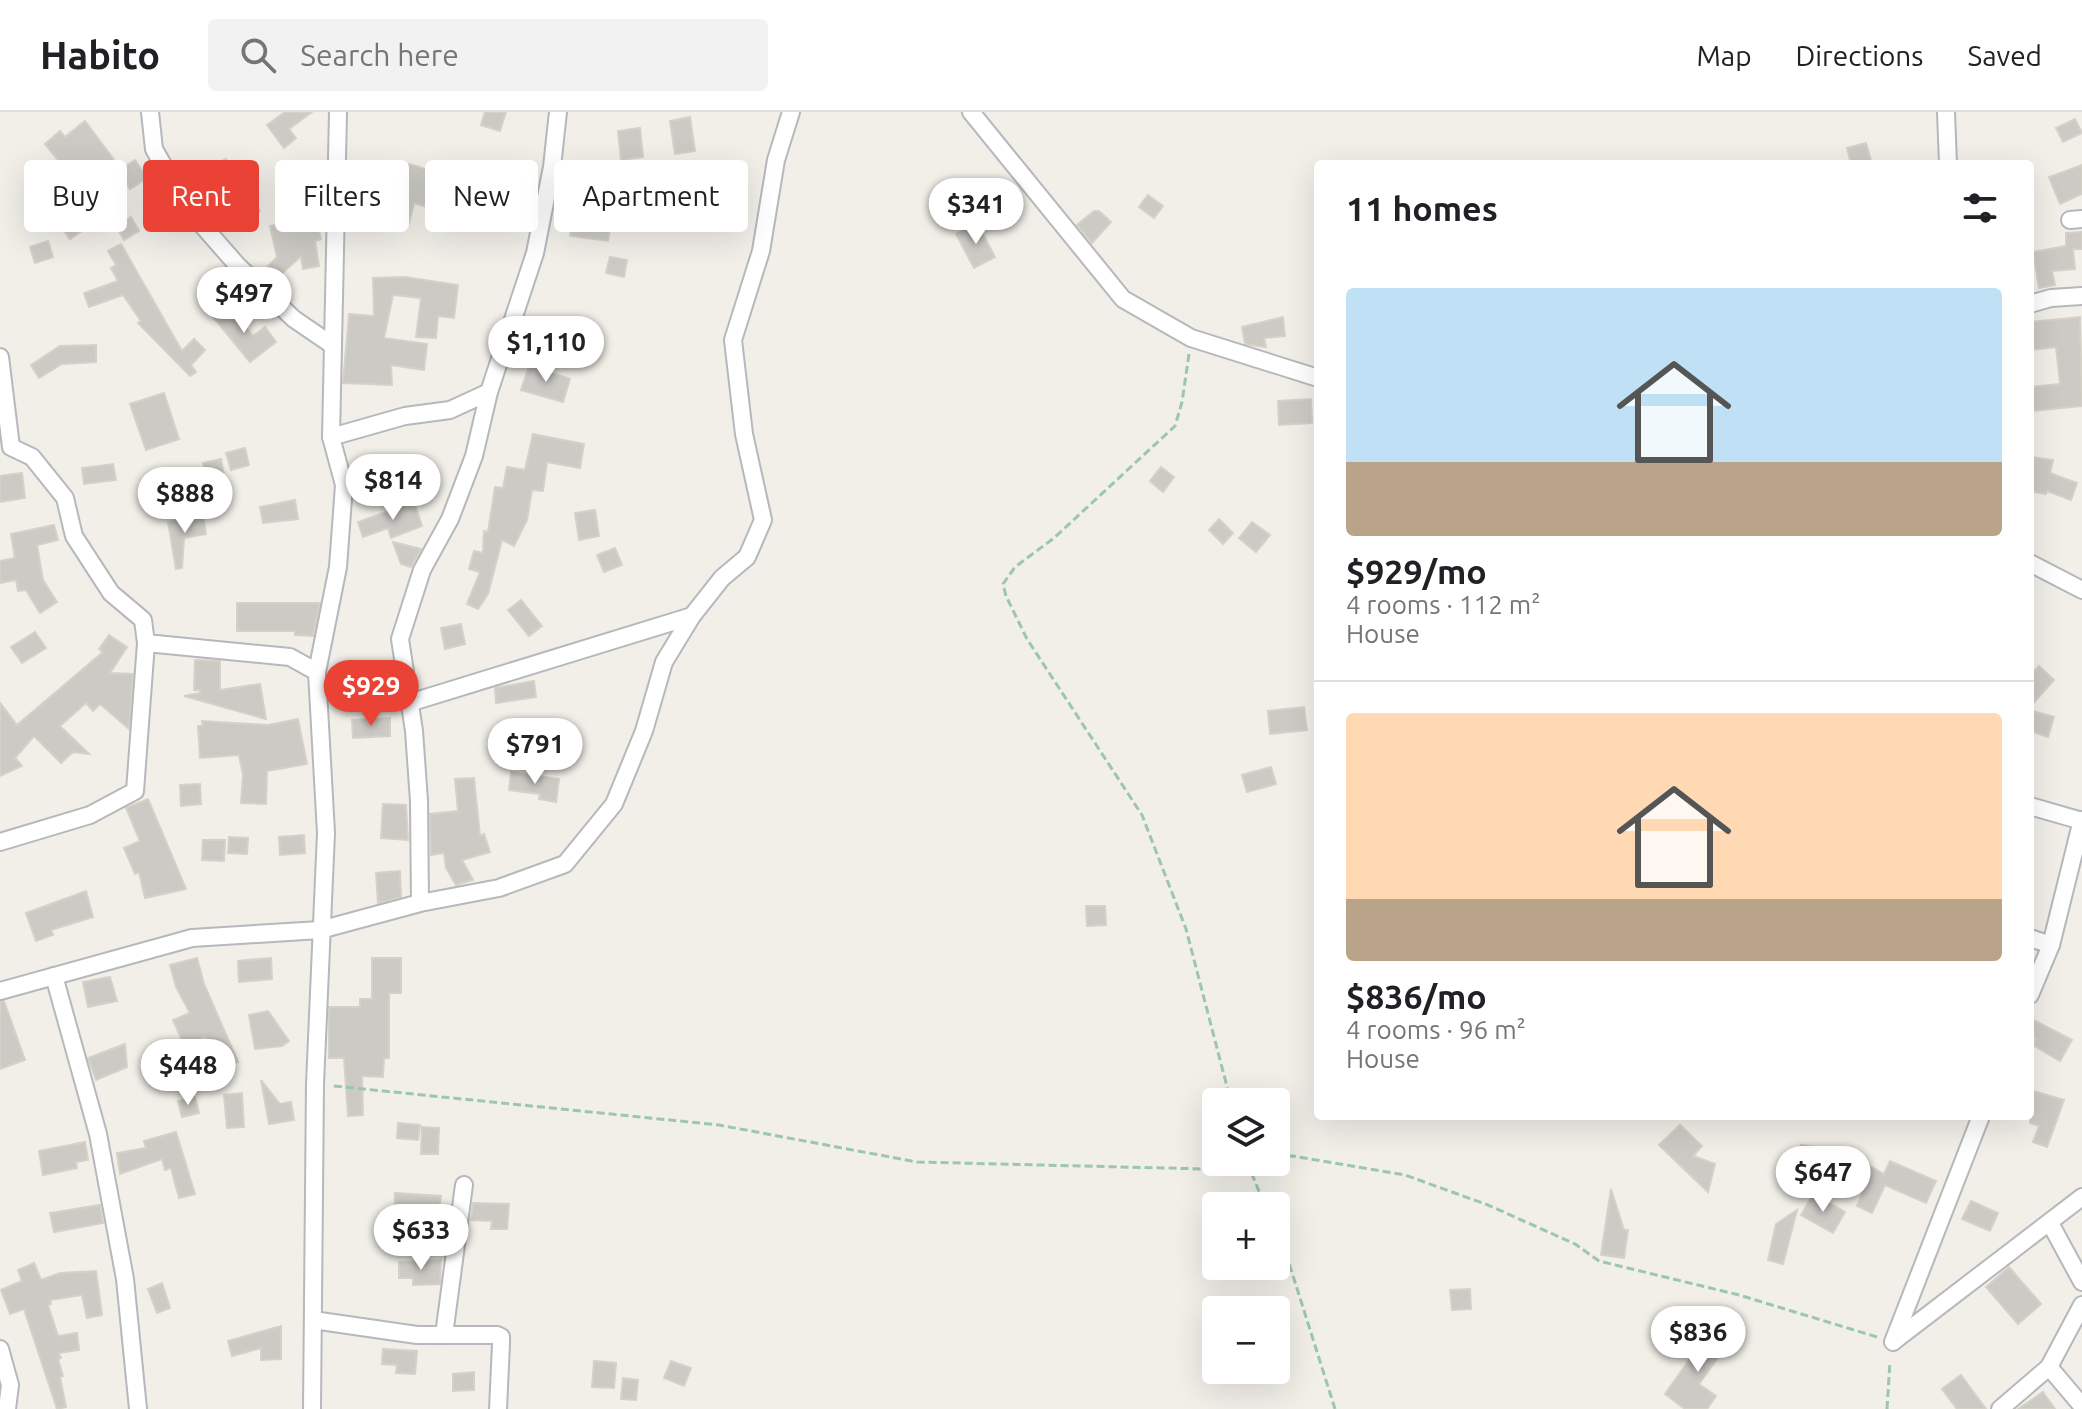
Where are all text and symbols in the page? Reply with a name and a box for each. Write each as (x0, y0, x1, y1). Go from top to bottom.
search box (208, 19, 768, 91)
icon: search (236, 33, 280, 77)
text: Habito (40, 34, 160, 76)
text: Search here (300, 38, 459, 72)
text: Map (1696, 40, 1752, 71)
text: Directions (1796, 40, 1923, 71)
text: Saved (1967, 40, 2042, 71)
chip: Buy (24, 160, 127, 232)
chip: Rent (143, 160, 259, 232)
chip: Filters (275, 160, 409, 232)
chip: New (425, 160, 538, 232)
chip: Apartment (554, 160, 748, 232)
pin: $341 (929, 178, 1023, 246)
icon: filters (1958, 186, 2002, 230)
text: $341 (947, 189, 1005, 218)
text: 11 homes (1346, 189, 1498, 227)
pin: $497 (197, 267, 291, 335)
text: $497 (215, 278, 273, 307)
pin: $1,110 (481, 316, 611, 384)
text: $1,110 (506, 327, 586, 356)
icon: home (1602, 340, 1746, 484)
pin: $814 (346, 454, 440, 522)
text: $814 (364, 465, 422, 494)
pin: $888 (138, 467, 232, 535)
text: $888 (156, 478, 214, 507)
text: $929/mo (1346, 552, 1487, 590)
text: 4 rooms · 112 m² (1346, 590, 1541, 619)
text: House (1346, 619, 1420, 648)
pin: $929 (324, 660, 418, 728)
text: $929 (342, 671, 400, 700)
pin: $791 (488, 718, 582, 786)
text: $791 (506, 729, 564, 758)
icon: home (1602, 765, 1746, 909)
text: $836/mo (1346, 977, 1487, 1015)
text: 4 rooms · 96 m² (1346, 1015, 1526, 1044)
pin: $448 (141, 1039, 235, 1107)
text: House (1346, 1044, 1420, 1073)
text: $448 (159, 1050, 217, 1079)
map controls (1202, 1088, 1290, 1384)
button: layers (1202, 1088, 1290, 1176)
pin: $647 (1776, 1146, 1870, 1214)
text: $647 (1794, 1157, 1852, 1186)
button: + (1202, 1192, 1290, 1280)
pin: $633 (374, 1204, 468, 1272)
text: $633 (392, 1215, 450, 1244)
button: − (1202, 1296, 1290, 1384)
pin: $836 (1651, 1306, 1745, 1374)
text: $836 (1669, 1317, 1727, 1346)

